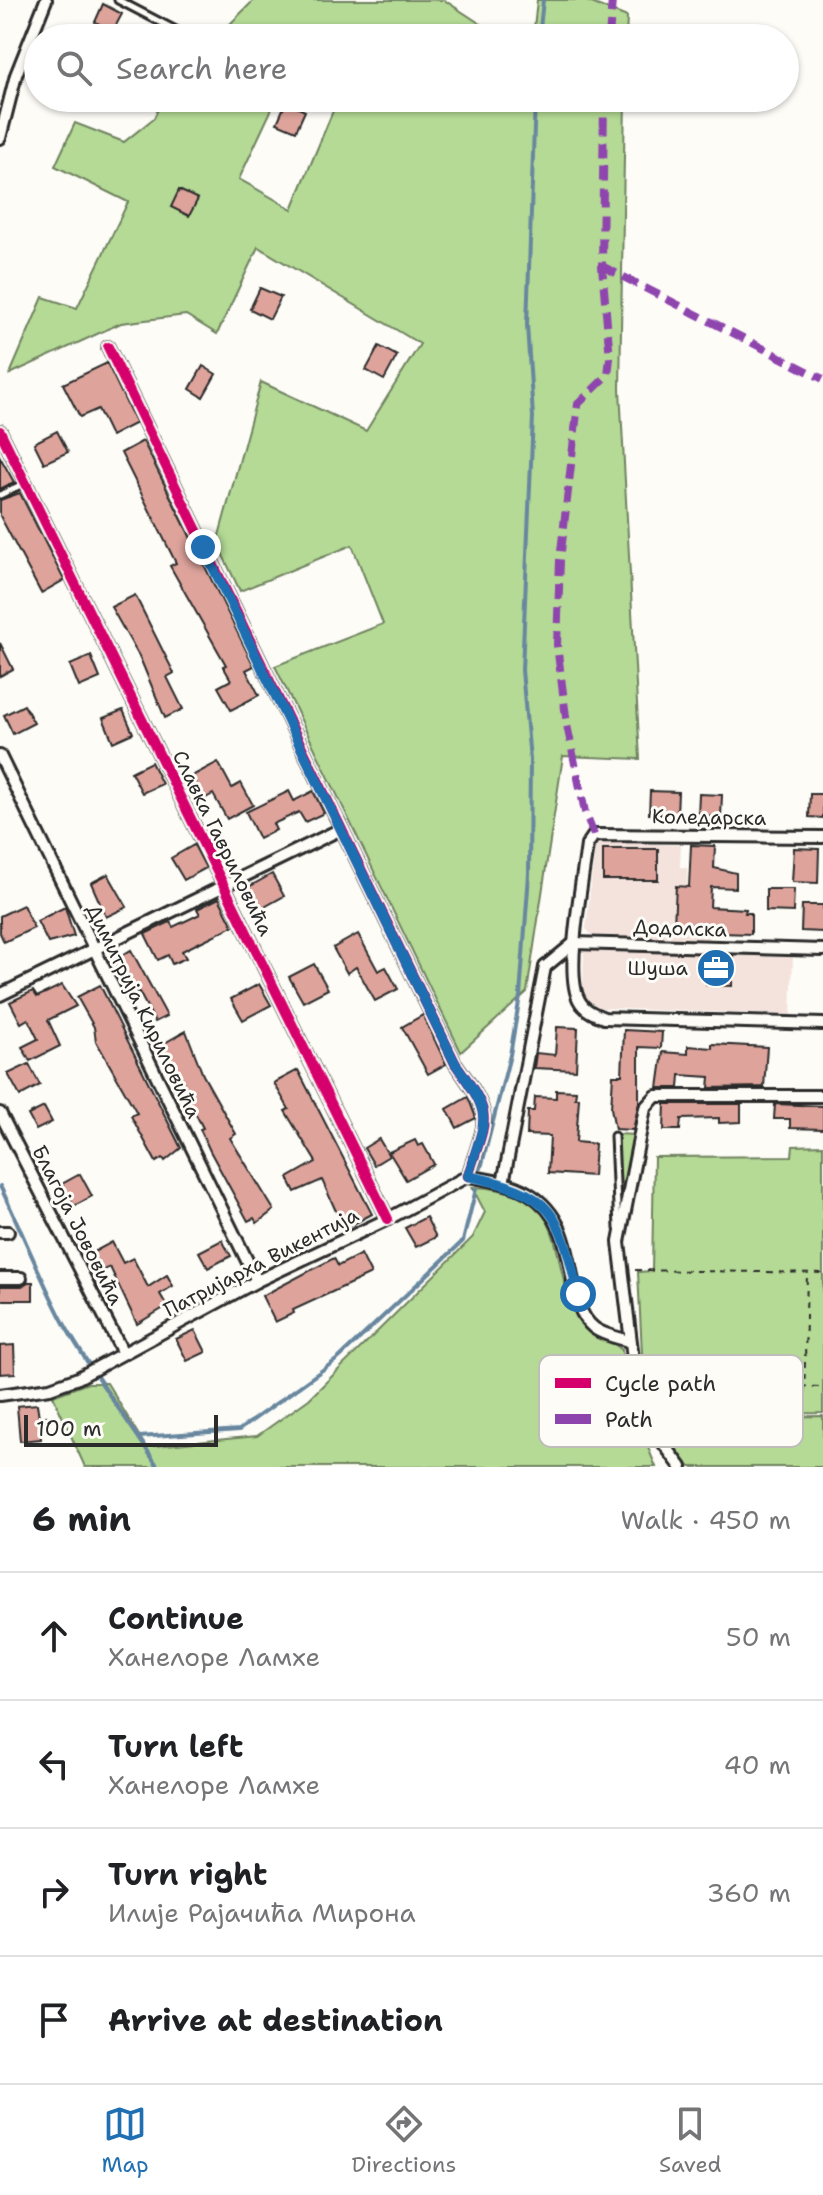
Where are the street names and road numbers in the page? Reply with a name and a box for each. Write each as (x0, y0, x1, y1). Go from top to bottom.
street label: Славка Гавриловића (167, 746, 279, 940)
street label: Коледарска (652, 803, 767, 831)
street label: Димитрија Кириловића (81, 900, 208, 1123)
street label: Додолска (633, 913, 728, 943)
street label: Благоја Јововића (26, 1141, 130, 1310)
street label: Патријарха Викентија (159, 1201, 363, 1322)

